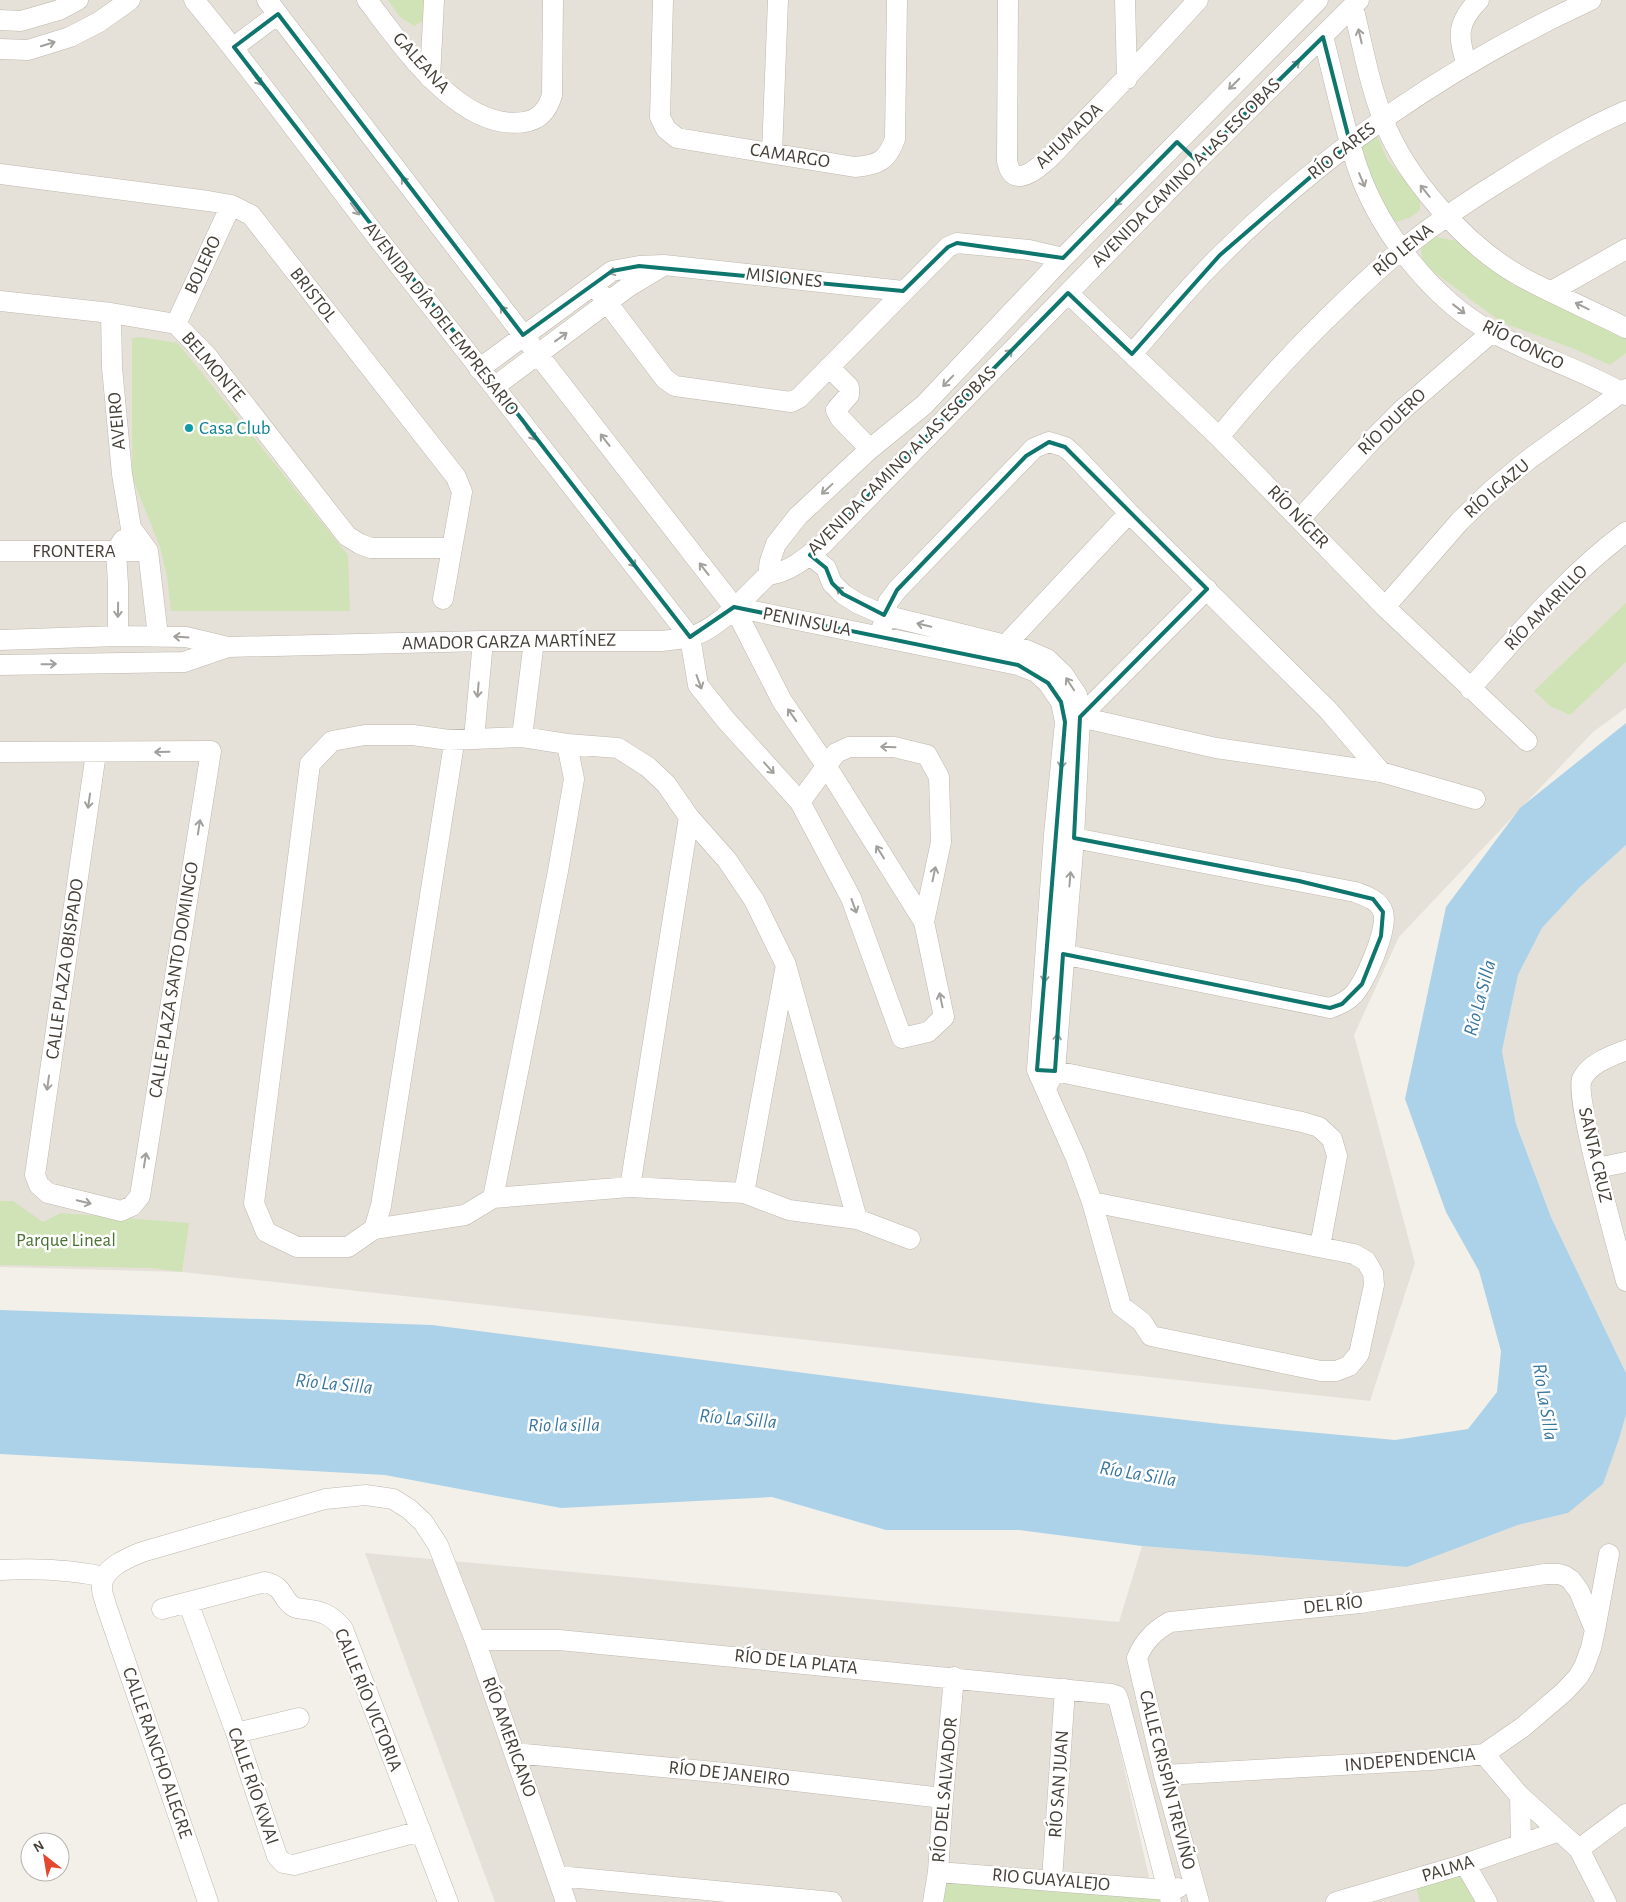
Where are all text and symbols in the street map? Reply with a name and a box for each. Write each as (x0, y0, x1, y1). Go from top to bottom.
street label: GALEANA (389, 29, 453, 97)
one-way arrow (1355, 29, 1364, 45)
one-way arrow (39, 38, 55, 48)
one-way arrow (1288, 59, 1300, 72)
one-way arrow (252, 72, 263, 85)
street label: AVENIDA CAMINO A LAS ESCOBAS (1088, 75, 1284, 271)
one-way arrow (1229, 78, 1241, 90)
street label: AHUMADA (1032, 100, 1106, 172)
street label: RÍO CARES (1303, 117, 1379, 183)
street label: CAMARGO (749, 140, 831, 172)
one-way arrow (1358, 172, 1368, 187)
one-way arrow (401, 177, 412, 190)
one-way arrow (1420, 184, 1431, 197)
one-way arrow (1114, 194, 1126, 206)
one-way arrow (350, 202, 361, 215)
street label: AVENIDA DÍA DEL EMPRESARIO (360, 217, 524, 419)
street label: RÍO LENA (1368, 219, 1437, 280)
street label: BOLERO (181, 233, 225, 297)
street label: BRISTOL (286, 264, 340, 326)
street label: MISIONES (745, 265, 823, 291)
one-way arrow (609, 267, 625, 276)
one-way arrow (1575, 301, 1590, 311)
one-way arrow (1452, 303, 1465, 314)
one-way arrow (500, 305, 510, 319)
street label: RÍO CONGO (1479, 315, 1568, 374)
street label: BELMONTE (178, 328, 248, 406)
one-way arrow (554, 332, 568, 342)
one-way arrow (1001, 349, 1013, 361)
street label: AVENIDA CAMINO A LAS ESCOBAS (804, 363, 1000, 559)
one-way arrow (942, 375, 954, 387)
street label: RÍO DUERO (1353, 384, 1430, 459)
street label: AVEIRO (105, 391, 129, 451)
place label: Casa Club (199, 419, 271, 438)
marker: Casa Club (183, 422, 195, 434)
one-way arrow (525, 427, 536, 440)
one-way arrow (600, 433, 610, 447)
street label: RÍO IGAZU (1459, 454, 1533, 522)
street label: RÍO NÍGER (1264, 480, 1334, 552)
one-way arrow (820, 483, 833, 495)
street label: FRONTERA (32, 542, 116, 561)
one-way arrow (626, 554, 636, 568)
street label: RÍO AMARILLO (1499, 560, 1591, 654)
one-way arrow (699, 563, 710, 576)
one-way arrow (835, 586, 848, 598)
one-way arrow (113, 602, 123, 618)
street label: PENINSULA (761, 604, 853, 640)
one-way arrow (917, 620, 933, 629)
street label: AMADOR GARZA MARTÍNEZ (402, 629, 616, 653)
one-way arrow (173, 632, 189, 642)
one-way arrow (40, 659, 56, 669)
one-way arrow (695, 674, 704, 689)
one-way arrow (1065, 678, 1075, 692)
one-way arrow (474, 681, 483, 697)
one-way arrow (787, 709, 797, 723)
one-way arrow (881, 742, 897, 752)
one-way arrow (155, 747, 171, 757)
one-way arrow (1057, 752, 1066, 768)
one-way arrow (764, 762, 775, 775)
one-way arrow (84, 792, 94, 808)
one-way arrow (195, 819, 205, 835)
one-way arrow (875, 845, 885, 859)
street label: CALLE PLAZA SANTO DOMINGO (146, 861, 202, 1099)
one-way arrow (930, 867, 939, 883)
one-way arrow (1065, 872, 1075, 888)
street label: CALLE PLAZA OBISPADO (43, 877, 87, 1061)
one-way arrow (850, 898, 859, 913)
water label: Río La Silla (1460, 958, 1500, 1038)
one-way arrow (1040, 967, 1049, 983)
one-way arrow (935, 993, 945, 1009)
one-way arrow (1052, 1034, 1061, 1050)
one-way arrow (43, 1075, 53, 1091)
street label: SANTA CRUZ (1575, 1106, 1615, 1204)
one-way arrow (141, 1152, 151, 1168)
one-way arrow (76, 1197, 92, 1207)
park label: Parque Lineal (16, 1231, 116, 1250)
water label: Río La Silla (1529, 1362, 1561, 1442)
water label: Río La Silla (294, 1370, 374, 1398)
water label: Río La Silla (698, 1406, 778, 1432)
water label: Rio la silla (528, 1415, 600, 1435)
water label: Río La Silla (1098, 1457, 1178, 1491)
street label: DEL RÍO (1302, 1590, 1364, 1618)
street label: CALLE RÍO VICTORIA (331, 1625, 407, 1774)
street label: RÍO DE LA PLATA (733, 1644, 859, 1678)
street label: CALLE RANCHO ALEGRE (119, 1665, 195, 1841)
street label: RÍO AMERICANO (478, 1674, 541, 1800)
street label: CALLE CRISPÍN TREVIÑO (1136, 1688, 1200, 1872)
street label: RÍO DEL SALVADOR (927, 1716, 961, 1864)
street label: CALLE RÍO KWAI (224, 1724, 284, 1847)
street label: RÍO SAN JUAN (1044, 1729, 1072, 1839)
street label: INDEPENDENCIA (1344, 1745, 1476, 1775)
street label: RÍO DE JANEIRO (668, 1756, 791, 1790)
north arrow (20, 1832, 70, 1882)
text: N (31, 1838, 47, 1855)
street label: PALMA (1419, 1852, 1477, 1886)
street label: RIO GUAYALEJO (991, 1865, 1111, 1895)

